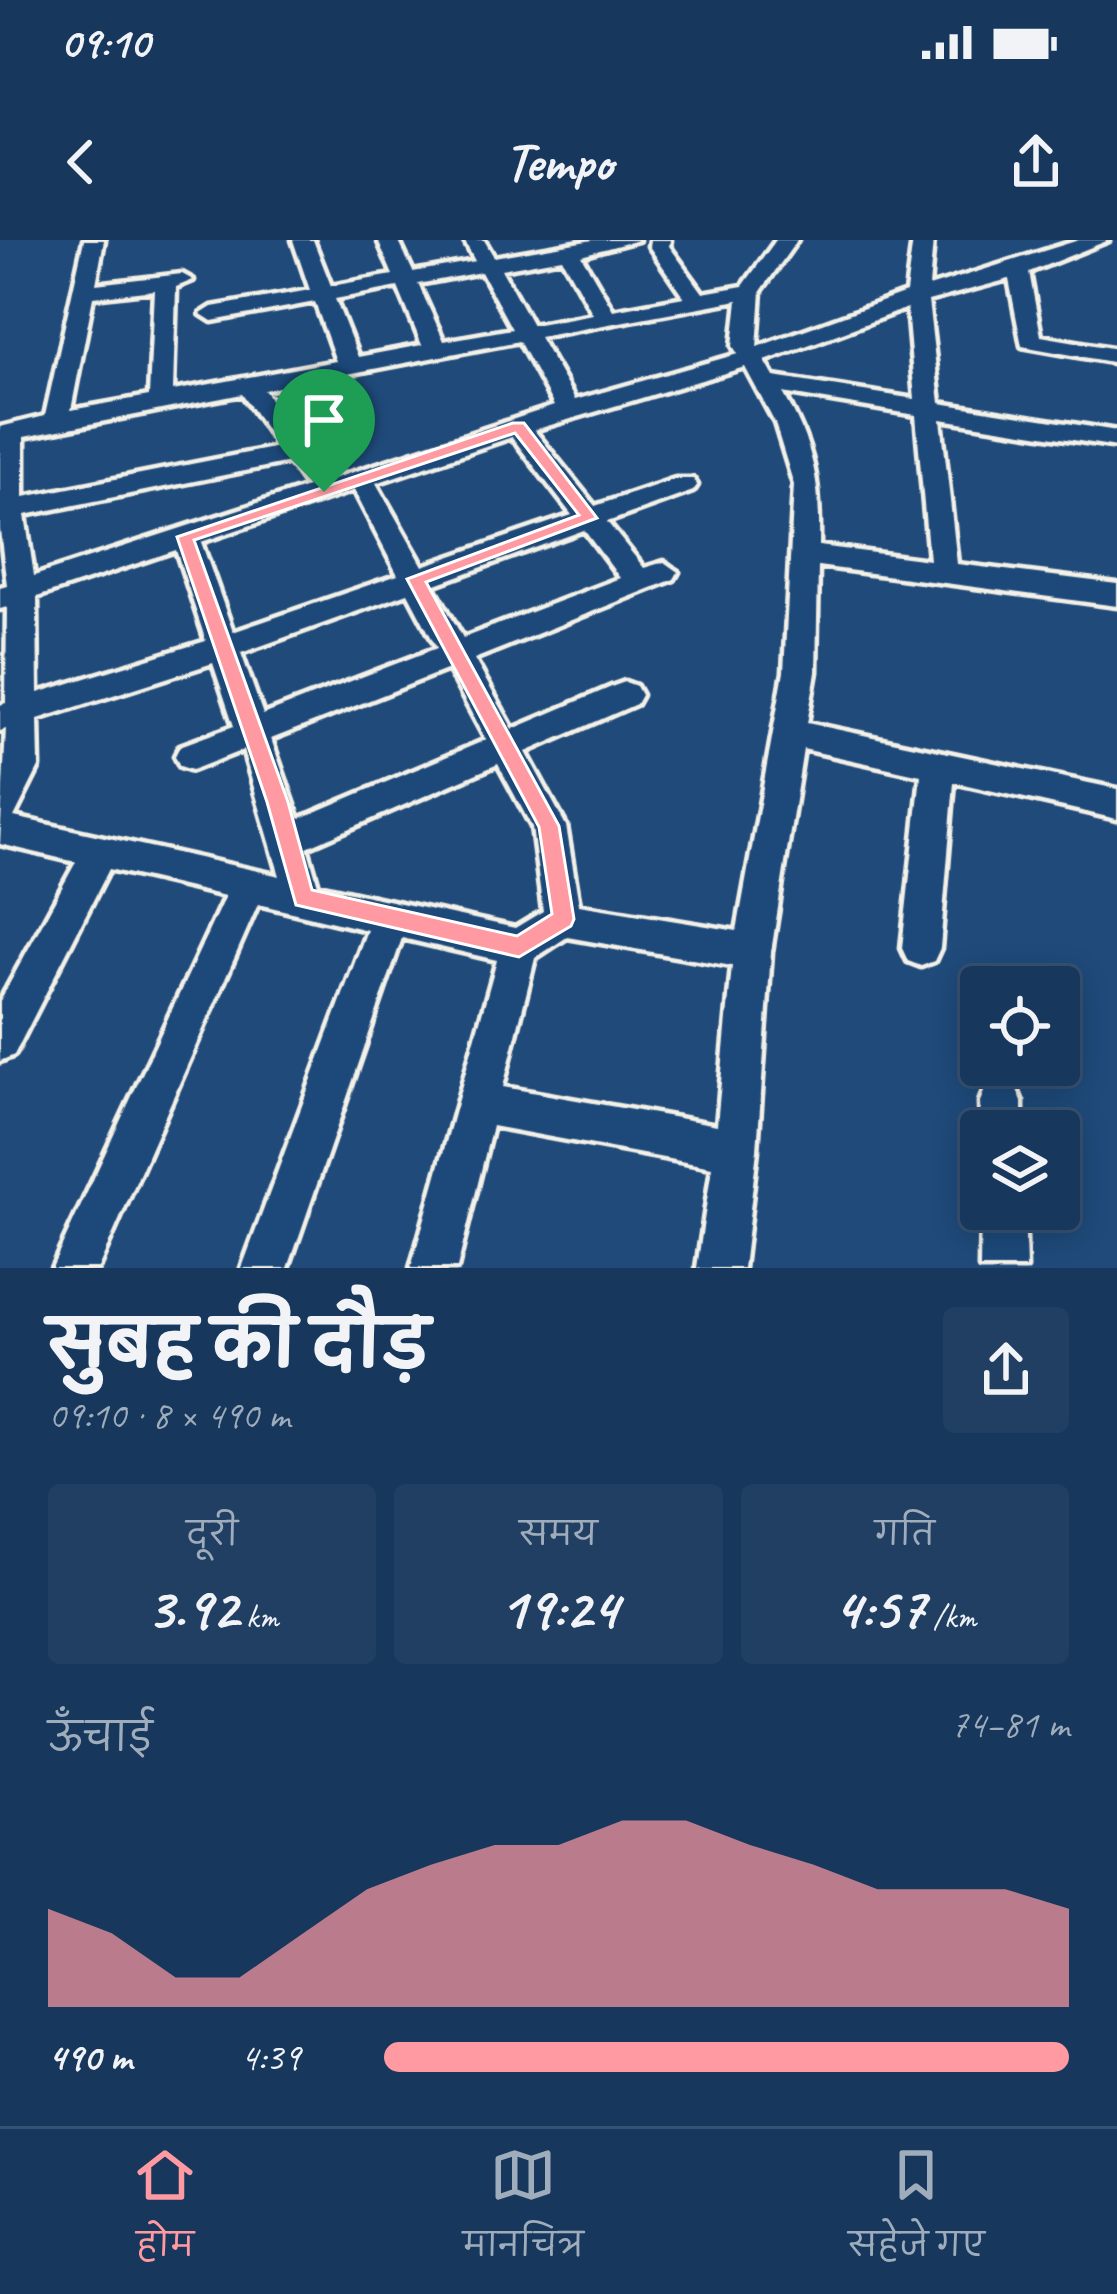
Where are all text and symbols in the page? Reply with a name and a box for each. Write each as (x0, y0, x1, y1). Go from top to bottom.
text: 09:10 (60, 14, 149, 71)
text: Tempo (504, 128, 613, 196)
icon: back (48, 129, 114, 195)
icon: share (1003, 129, 1069, 195)
pin (273, 369, 375, 492)
icon: arrive (291, 387, 357, 453)
map controls (960, 966, 1080, 1230)
button: locate (960, 966, 1080, 1086)
button: layers (960, 1110, 1080, 1230)
text: सुबह की दौड़ (48, 1304, 429, 1387)
button: share (943, 1307, 1069, 1433)
text: 09:10 · 8 × 490 m (48, 1391, 290, 1440)
text: दूरी (186, 1513, 238, 1555)
text: समय (519, 1513, 598, 1555)
text: गति (875, 1513, 935, 1555)
text: 3.92 (146, 1570, 238, 1646)
text: 19:24 (499, 1570, 618, 1646)
text: 4:57 (833, 1570, 925, 1646)
text: km (238, 1596, 278, 1638)
text: /km (925, 1596, 976, 1638)
text: 74–81 m (950, 1700, 1069, 1749)
text: ऊँचाई (48, 1713, 153, 1762)
text: 490 m (48, 2033, 132, 2082)
text: 4:39 (240, 2033, 300, 2082)
tab: होम (132, 2142, 198, 2281)
tab: मानचित्र (463, 2142, 584, 2281)
tab: सहेजे गए (848, 2142, 985, 2281)

